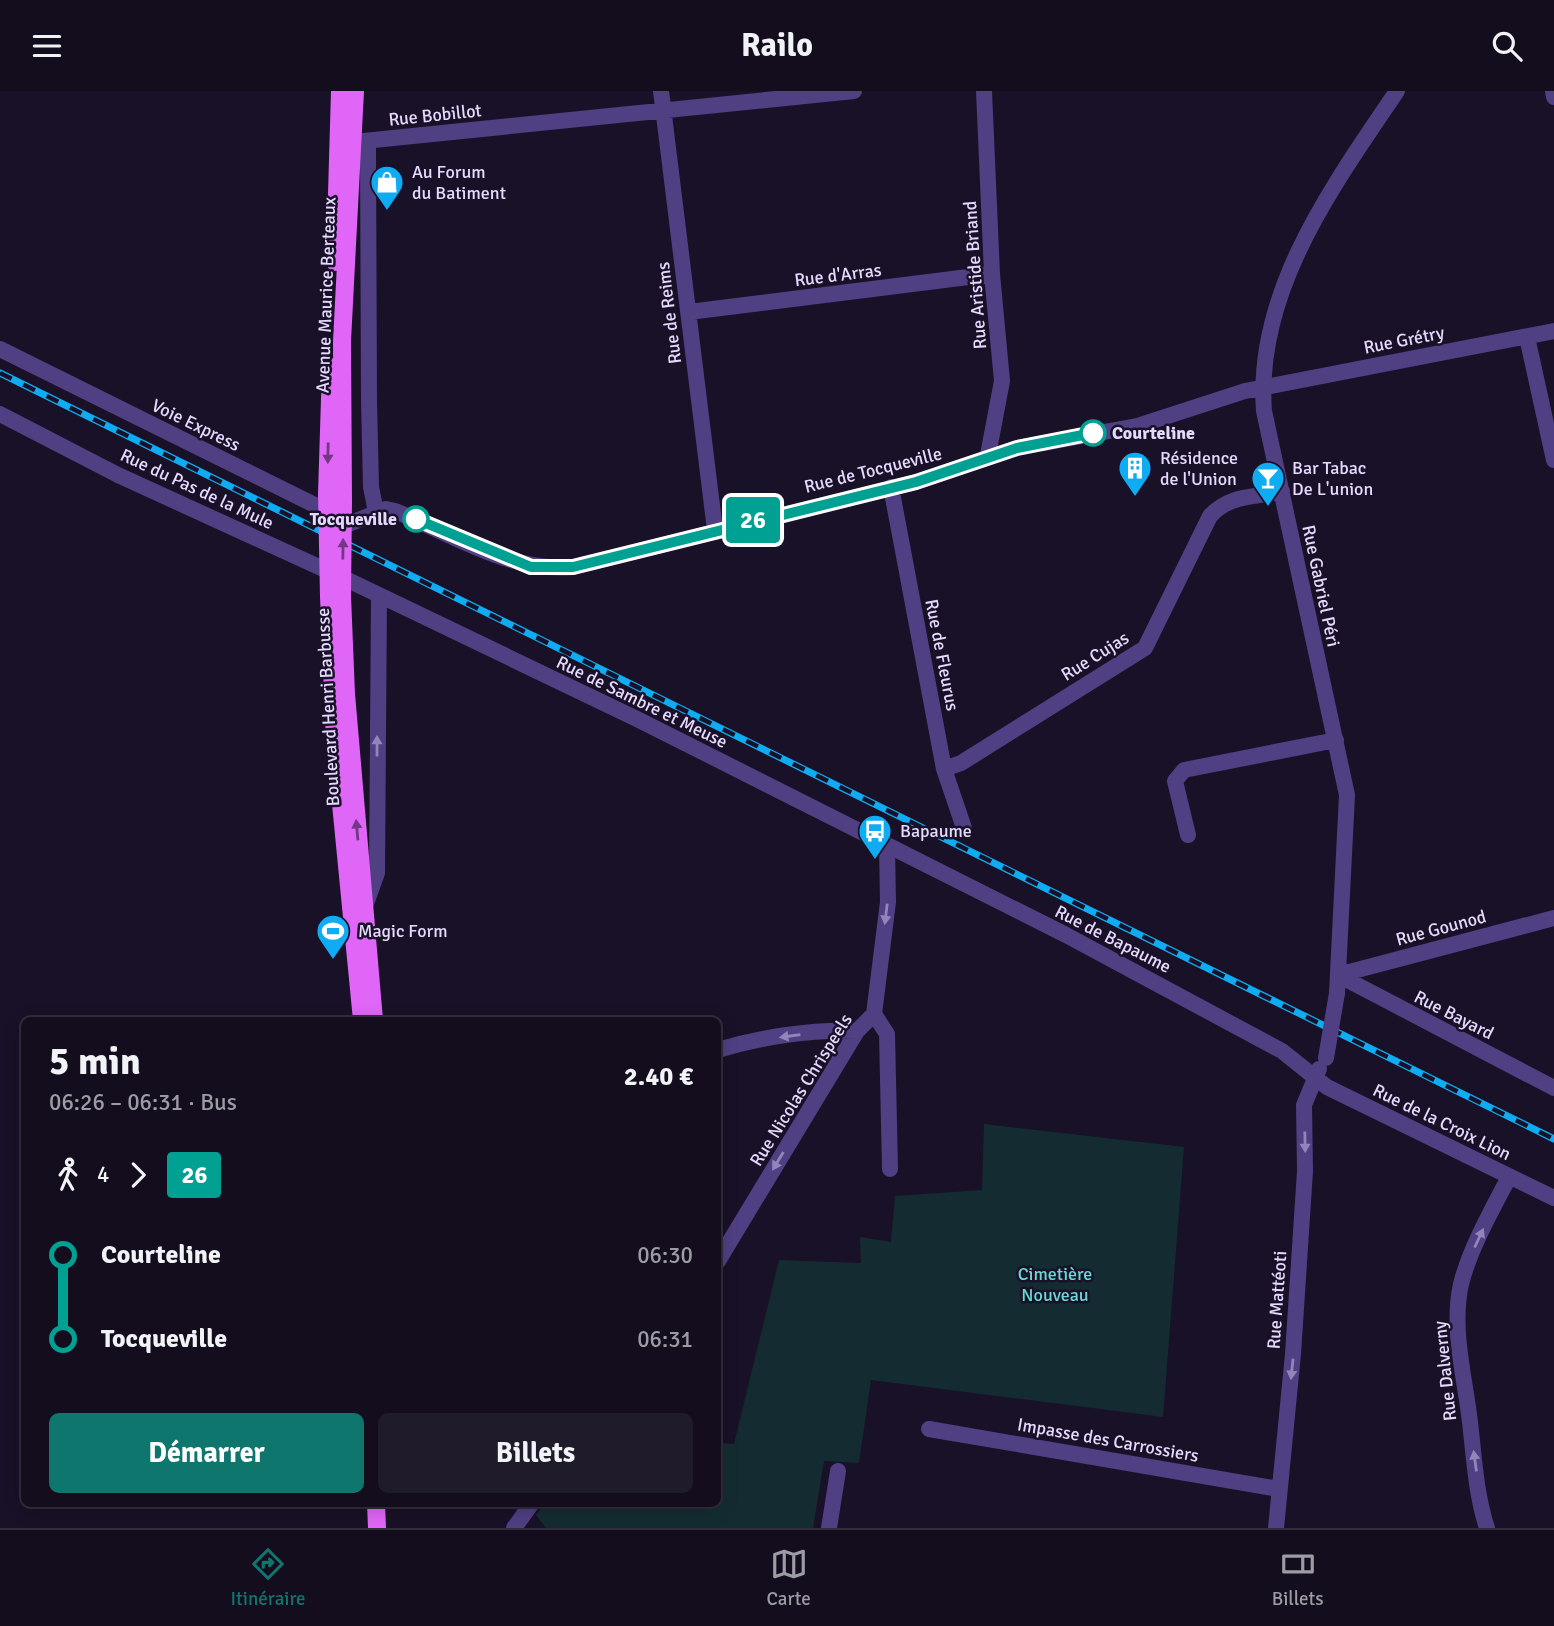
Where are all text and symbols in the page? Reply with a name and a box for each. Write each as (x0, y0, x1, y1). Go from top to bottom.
text: Railo (741, 26, 813, 65)
icon: menu (28, 27, 66, 65)
icon: search (1488, 27, 1526, 65)
street label: Rue Bobillot (387, 99, 483, 131)
place label: Au Forum du Batiment (412, 161, 506, 204)
shop icon: Au Forum du Batiment (368, 163, 406, 212)
street label: Avenue Maurice Berteaux (312, 196, 340, 393)
street label: Rue Aristide Briand (959, 200, 991, 350)
street label: Rue d'Arras (793, 259, 883, 291)
street label: Rue de Reims (652, 261, 686, 365)
street label: Rue Grétry (1362, 321, 1447, 359)
street label: Voie Express (148, 394, 244, 456)
marker: Courteline (1080, 420, 1106, 446)
place label: Courteline (1112, 422, 1195, 444)
one-way arrow (322, 442, 334, 464)
street label: Rue de Tocqueville (802, 442, 944, 498)
street label: Rue du Pas de la Mule (117, 444, 277, 534)
place label: Résidence de l'Union (1160, 447, 1238, 490)
building icon: Résidence de l'Union (1116, 449, 1154, 498)
place label: Bar Tabac De L'union (1292, 457, 1373, 500)
bar icon: Bar Tabac De L'union (1249, 459, 1287, 508)
line badge: 26 (722, 497, 784, 543)
text: 26 (740, 505, 766, 535)
marker: Tocqueville (403, 506, 429, 532)
place label: Tocqueville (310, 508, 397, 530)
street label: Rue Gabriel Péri (1297, 523, 1345, 649)
one-way arrow (337, 538, 349, 560)
street label: Rue de Fleurus (920, 597, 964, 713)
street label: Boulevard Henri Barbusse (312, 607, 344, 807)
street label: Rue Cujas (1057, 627, 1133, 685)
street label: Rue de Sambre et Meuse (553, 651, 731, 753)
one-way arrow (371, 735, 383, 757)
bus stop icon: Bapaume (856, 812, 894, 861)
one-way arrow (351, 819, 362, 841)
place label: Bapaume (900, 820, 972, 842)
street label: Rue de Bapaume (1051, 900, 1175, 978)
one-way arrow (881, 903, 892, 925)
street label: Rue Gounod (1393, 905, 1489, 951)
sports icon: Magic Form (314, 912, 352, 961)
place label: Magic Form (358, 920, 448, 942)
street label: Rue Bayard (1411, 986, 1497, 1044)
street label: Rue Nicolas Chrispeels (745, 1010, 857, 1170)
one-way arrow (778, 1031, 800, 1042)
text: 5 min (49, 1038, 141, 1085)
text: 2.40 € (624, 1061, 693, 1093)
street label: Rue de la Croix Lion (1369, 1079, 1515, 1165)
text: 06:26 – 06:31 · Bus (49, 1088, 237, 1117)
one-way arrow (1299, 1131, 1311, 1153)
one-way arrow (772, 1151, 785, 1170)
icon: walk (49, 1156, 87, 1194)
icon: forward (119, 1156, 157, 1194)
text: 4 (97, 1160, 109, 1189)
text: 26 (181, 1160, 207, 1190)
one-way arrow (1474, 1228, 1485, 1248)
text: Courteline (101, 1239, 221, 1271)
text: 06:30 (637, 1241, 693, 1270)
street label: Rue Mattéoti (1263, 1250, 1291, 1350)
park label: Cimetière Nouveau (1018, 1263, 1092, 1306)
street label: Rue Dalverny (1429, 1319, 1461, 1422)
text: Tocqueville (101, 1323, 227, 1355)
text: 06:31 (637, 1325, 693, 1354)
one-way arrow (1286, 1358, 1297, 1380)
button: Démarrer (49, 1413, 364, 1493)
button: Billets (378, 1413, 693, 1493)
street label: Impasse des Carrossiers (1016, 1413, 1200, 1467)
one-way arrow (1470, 1450, 1481, 1472)
tab: Itinéraire (230, 1545, 306, 1611)
tab: Carte (766, 1545, 811, 1611)
tab: Billets (1272, 1545, 1324, 1611)

